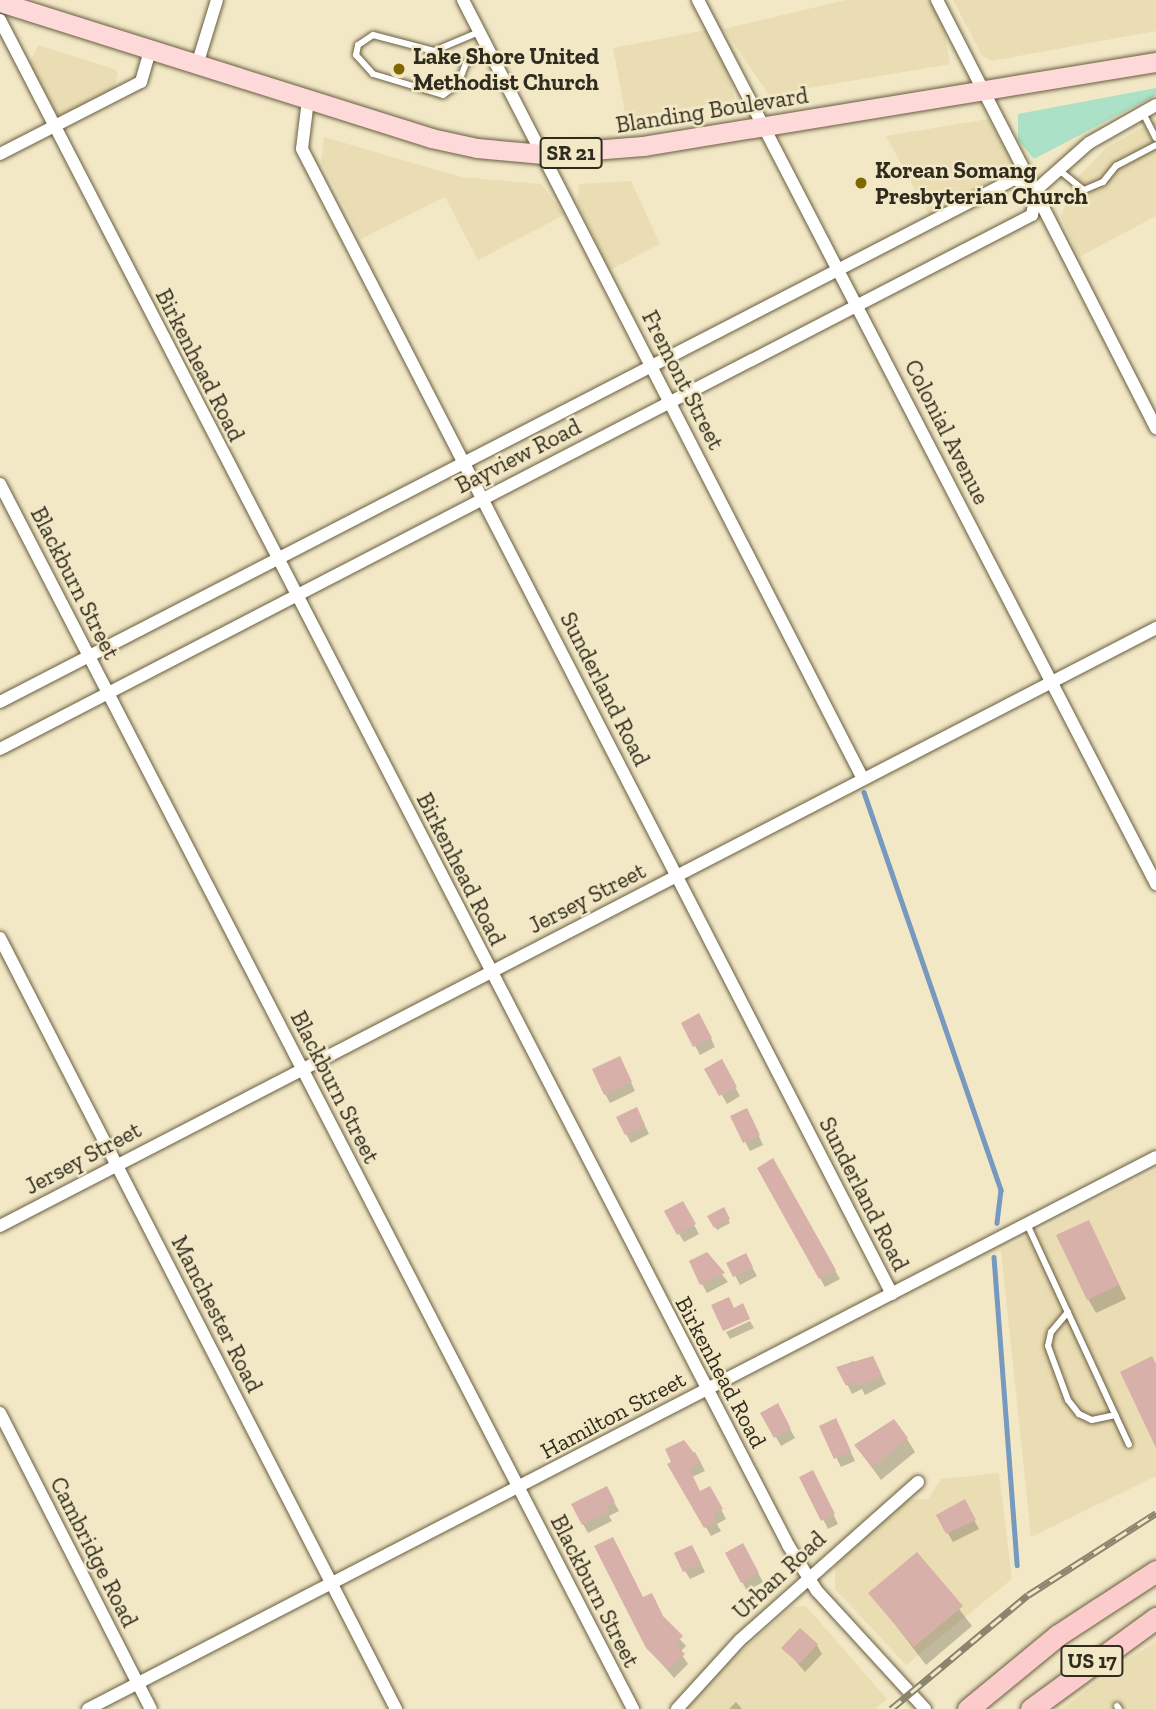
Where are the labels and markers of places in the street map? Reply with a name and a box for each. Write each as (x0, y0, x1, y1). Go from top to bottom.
place label: Lake Shore United Methodist Church (413, 42, 599, 96)
marker: Lake Shore United Methodist Church (391, 61, 407, 77)
place label: Korean Somang Presbyterian Church (875, 156, 1088, 210)
marker: Korean Somang Presbyterian Church (853, 175, 869, 191)

